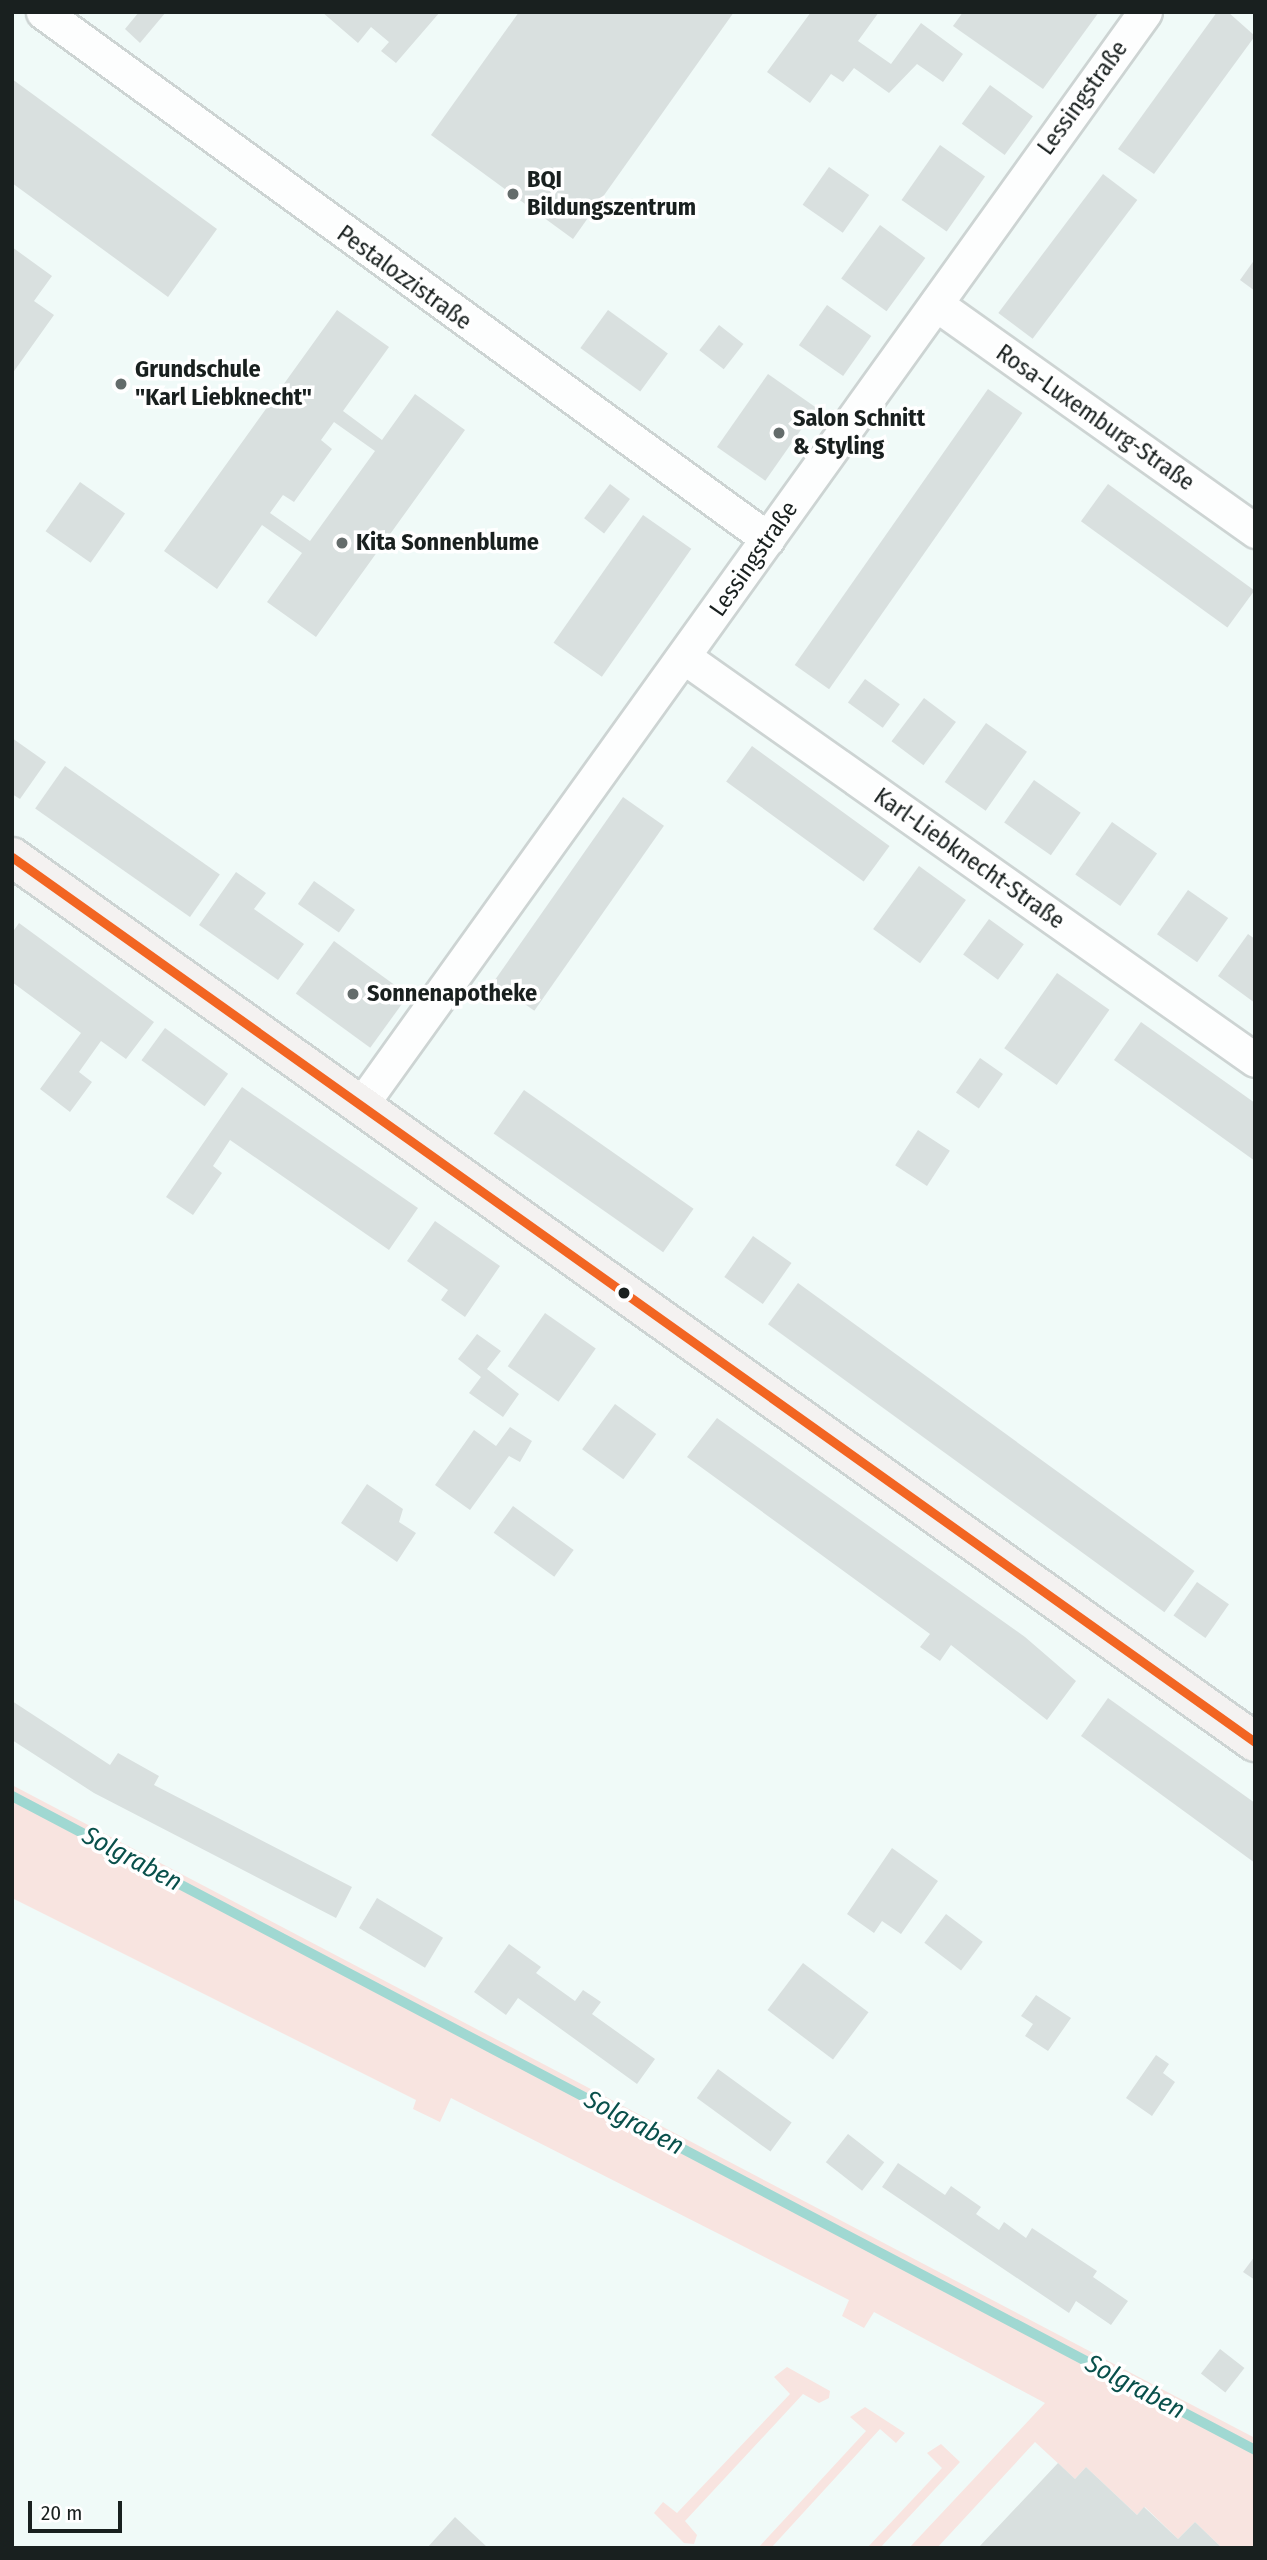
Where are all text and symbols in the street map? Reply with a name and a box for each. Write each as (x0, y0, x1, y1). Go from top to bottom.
street label: Lessingstraße (1032, 35, 1134, 161)
place label: BQI Bildungszentrum (527, 166, 696, 222)
marker: BQI Bildungszentrum (505, 186, 521, 202)
street label: Pestalozzistraße (331, 220, 477, 336)
street label: Rosa-Luxemburg-Straße (990, 339, 1200, 497)
place label: Grundschule "Karl Liebknecht" (135, 356, 312, 412)
marker: Grundschule "Karl Liebknecht" (113, 376, 129, 392)
place label: Salon Schnitt & Styling (793, 405, 925, 461)
marker: Salon Schnitt & Styling (771, 425, 787, 441)
street label: Lessingstraße (704, 496, 804, 622)
place label: Kita Sonnenblume (356, 529, 539, 557)
marker: Kita Sonnenblume (334, 535, 350, 551)
street label: Karl-Liebknecht-Straße (868, 782, 1070, 936)
place label: Sonnenapotheke (367, 980, 537, 1008)
marker: Sonnenapotheke (345, 986, 361, 1002)
unlabelled marker (617, 1286, 631, 1300)
water label: Solgraben (77, 1820, 187, 1898)
water label: Solgraben (579, 2084, 689, 2162)
water label: Solgraben (1080, 2348, 1190, 2426)
scale bar (32, 2486, 126, 2530)
text: 20 m (41, 2500, 82, 2526)

